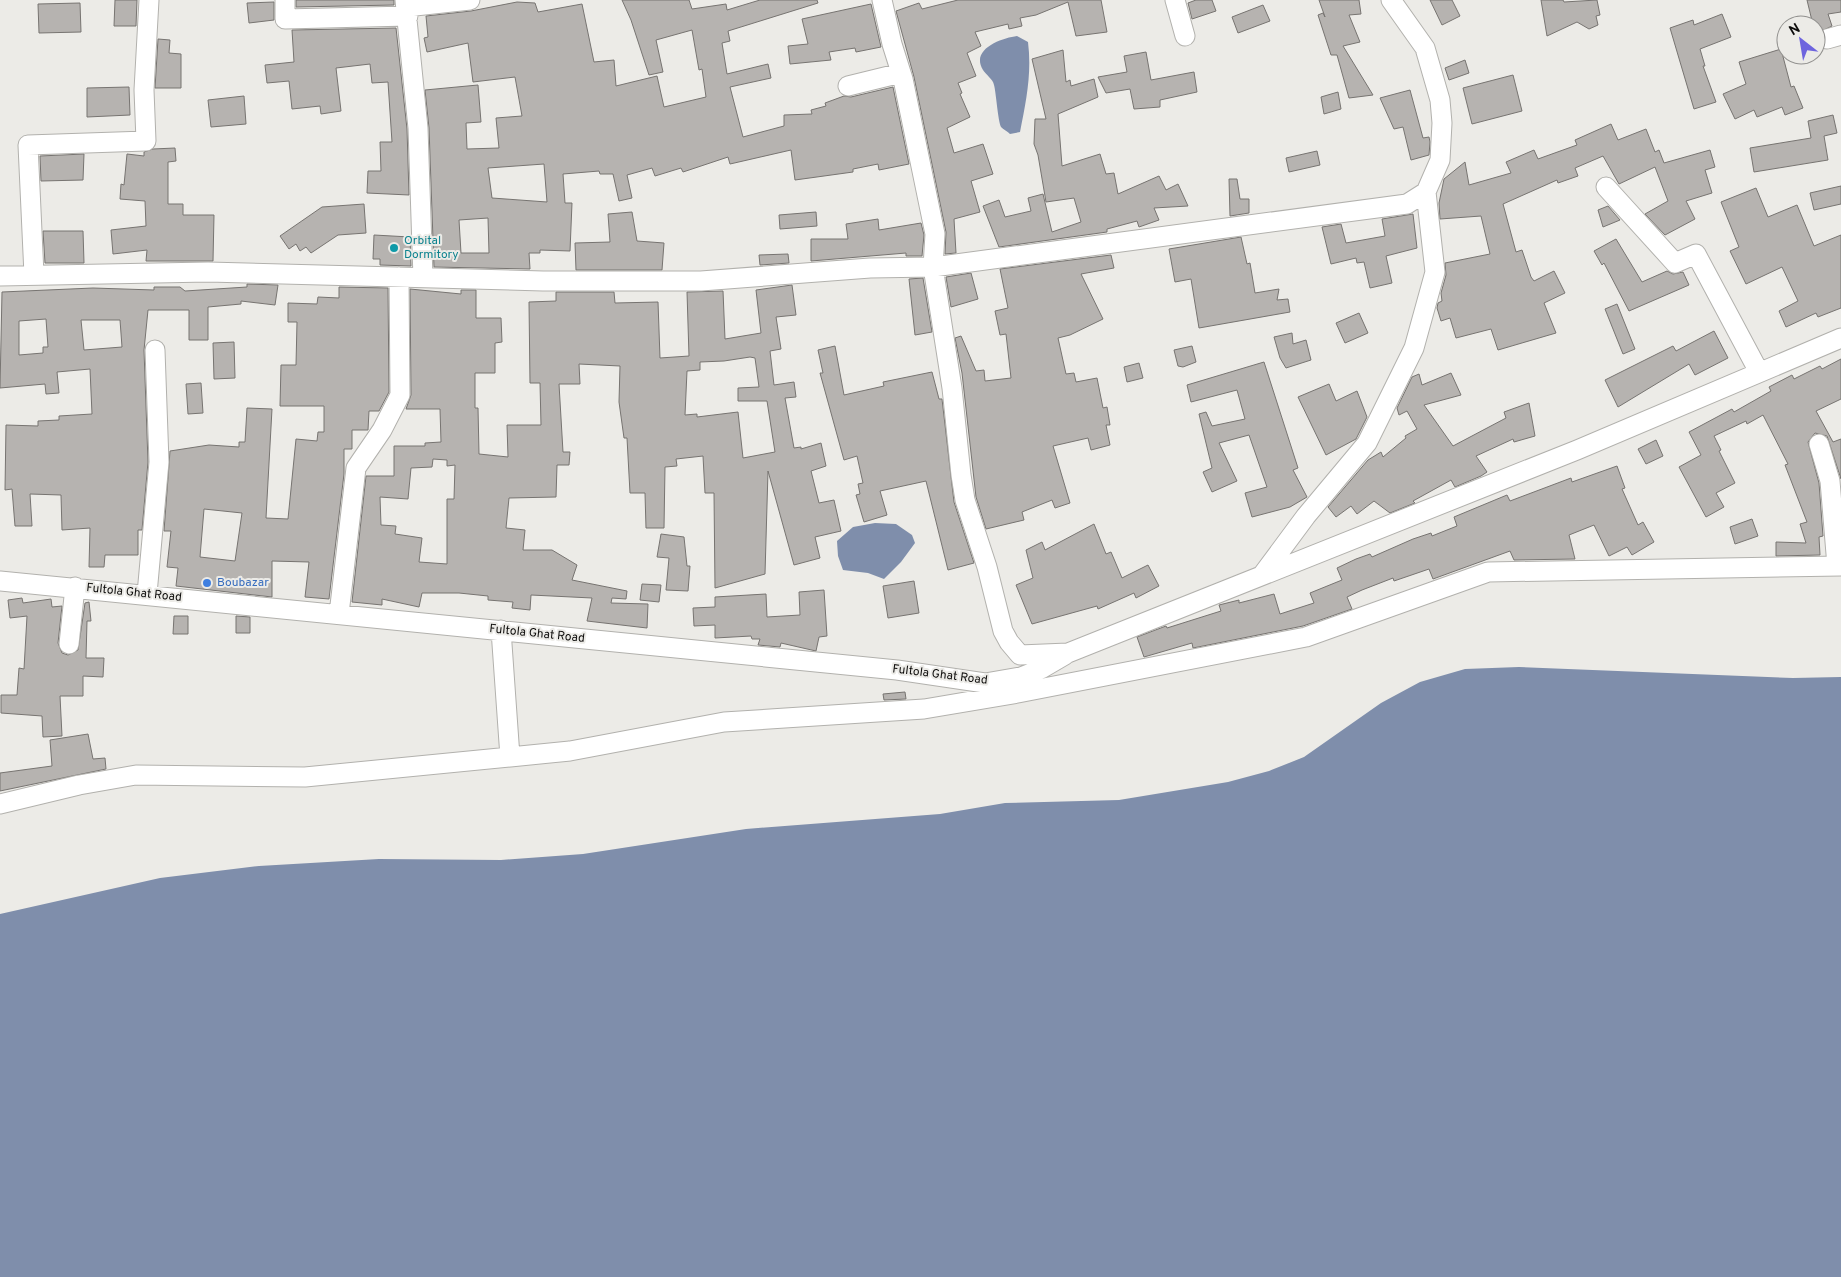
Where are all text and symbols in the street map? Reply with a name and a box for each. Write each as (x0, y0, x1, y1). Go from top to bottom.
north arrow (1776, 15, 1826, 65)
text: N (1786, 20, 1804, 40)
place label: Orbital Dormitory (404, 233, 459, 263)
marker: Orbital Dormitory (388, 242, 400, 254)
place label: Boubazar (217, 575, 269, 591)
marker: Boubazar (201, 577, 213, 589)
street label: Fultola Ghat Road (85, 580, 183, 606)
street label: Fultola Ghat Road (488, 621, 586, 647)
street label: Fultola Ghat Road (891, 661, 989, 689)

